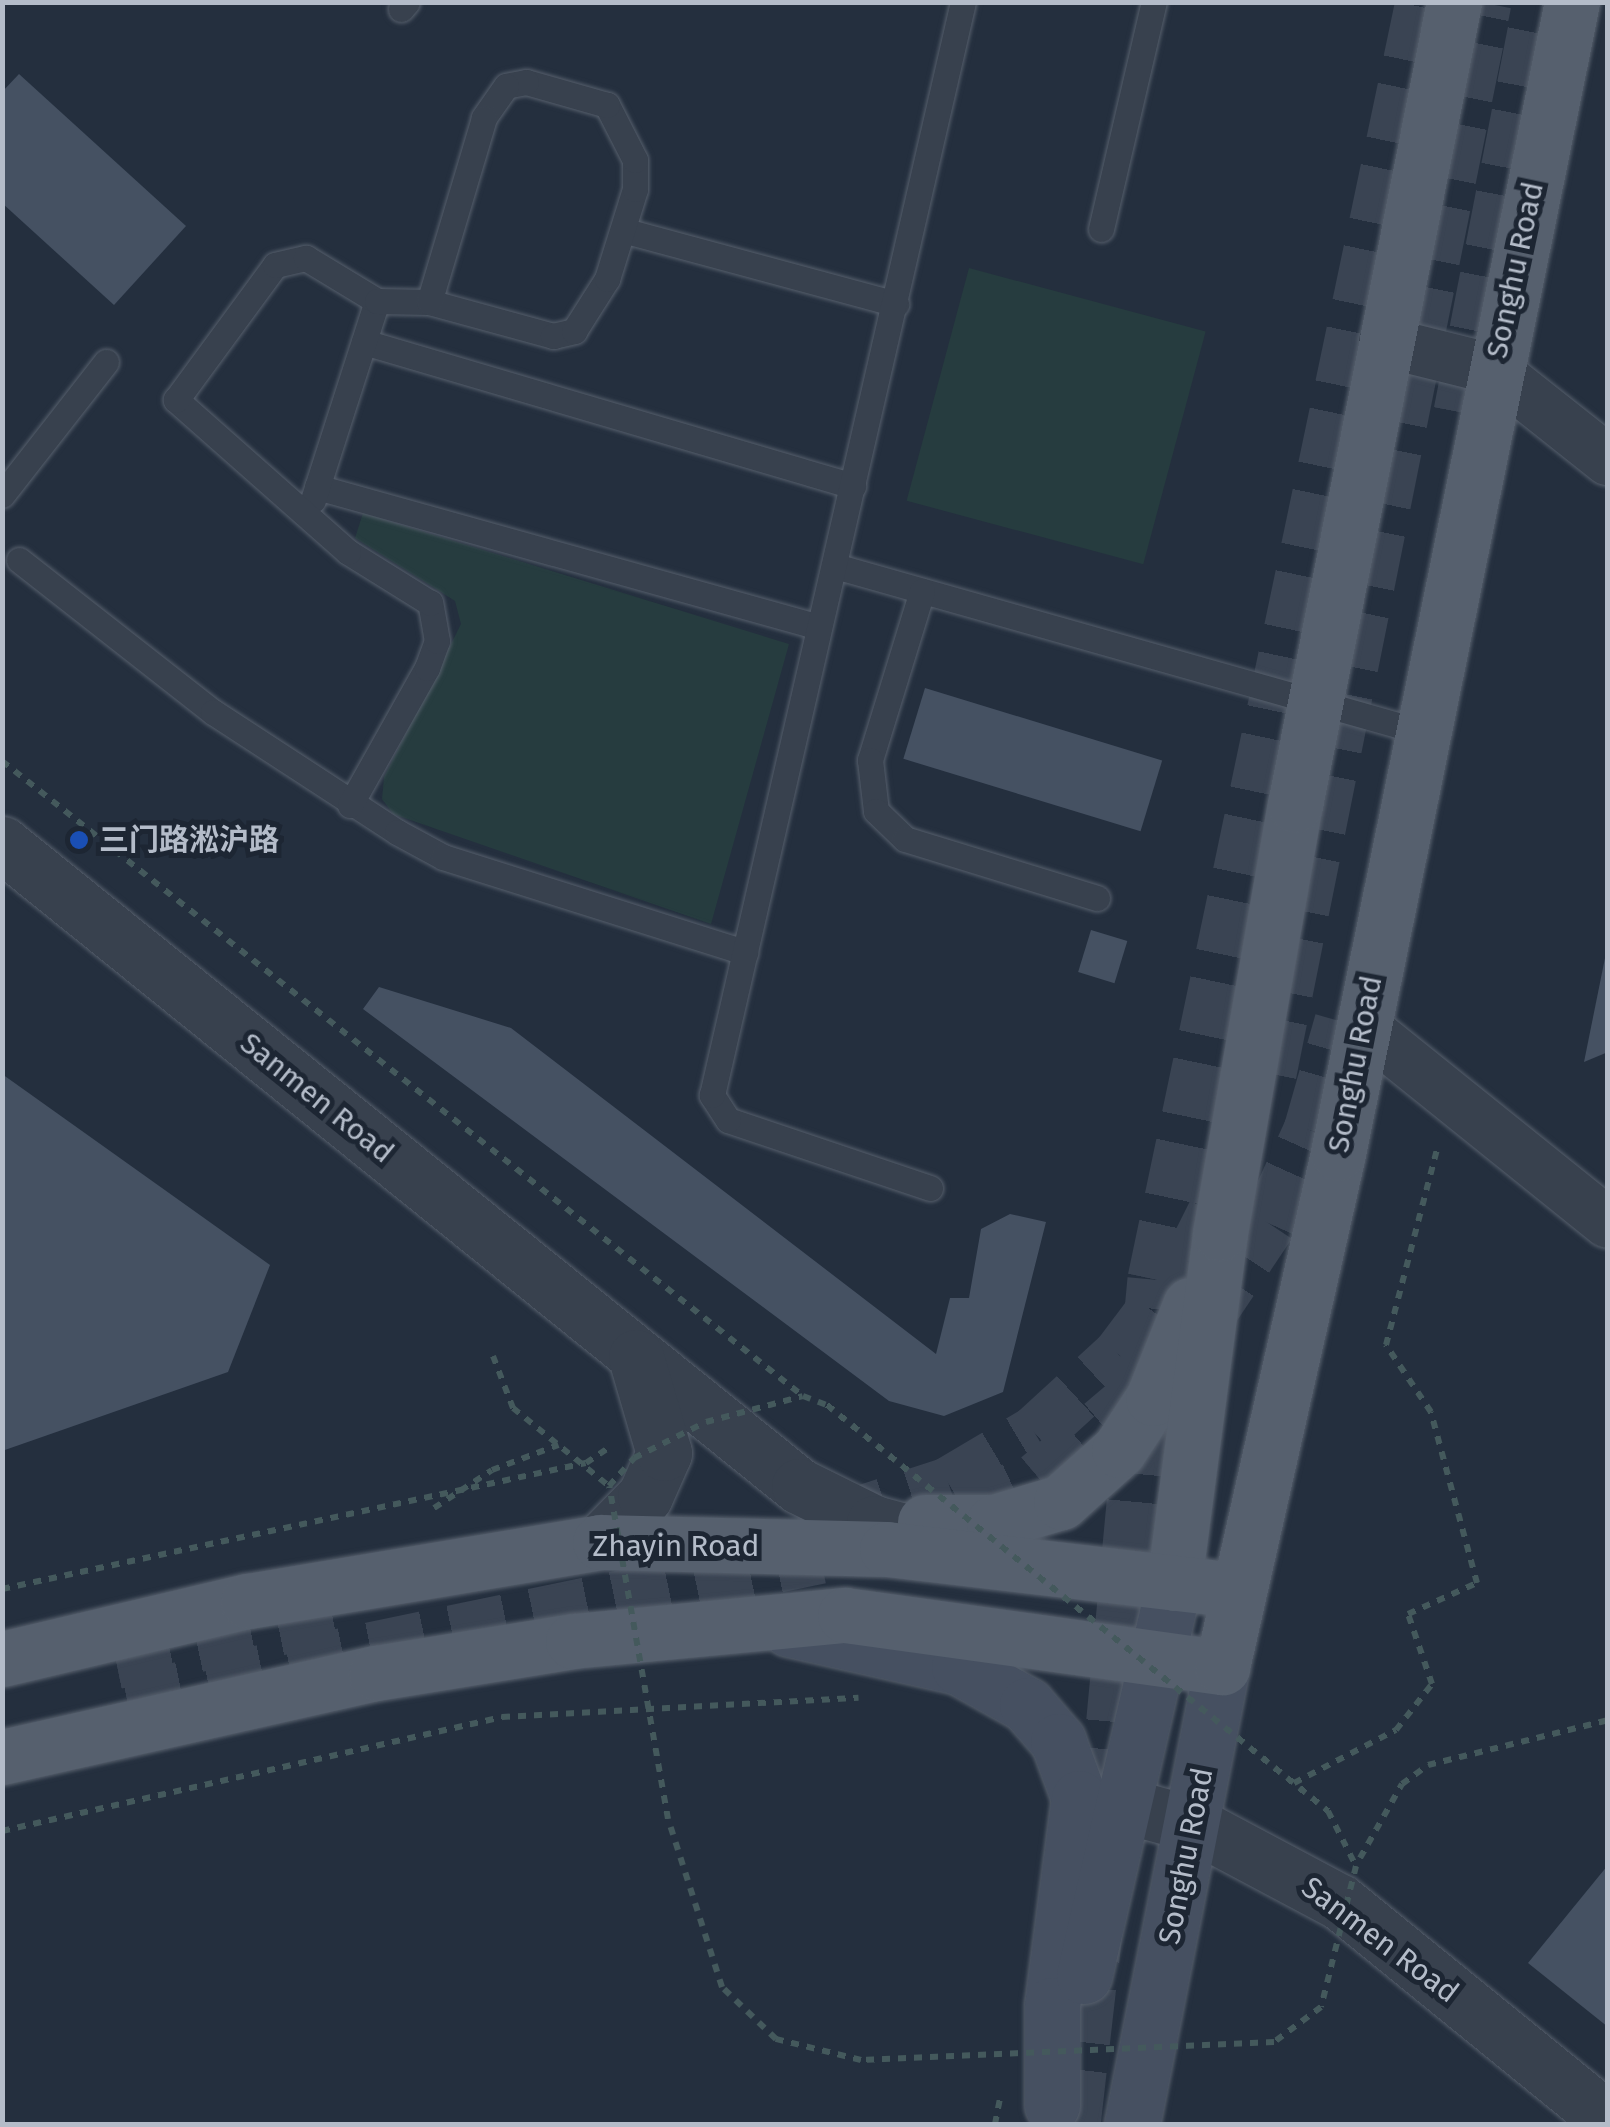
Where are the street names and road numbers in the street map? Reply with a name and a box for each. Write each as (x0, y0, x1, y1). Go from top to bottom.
street label: Songhu Road (1479, 179, 1551, 361)
street label: Songhu Road (1320, 973, 1390, 1155)
street label: Sanmen Road (233, 1025, 401, 1171)
street label: Zhayin Road (592, 1528, 760, 1564)
street label: Songhu Road (1151, 1765, 1221, 1947)
street label: Sanmen Road (1294, 1869, 1466, 2011)

